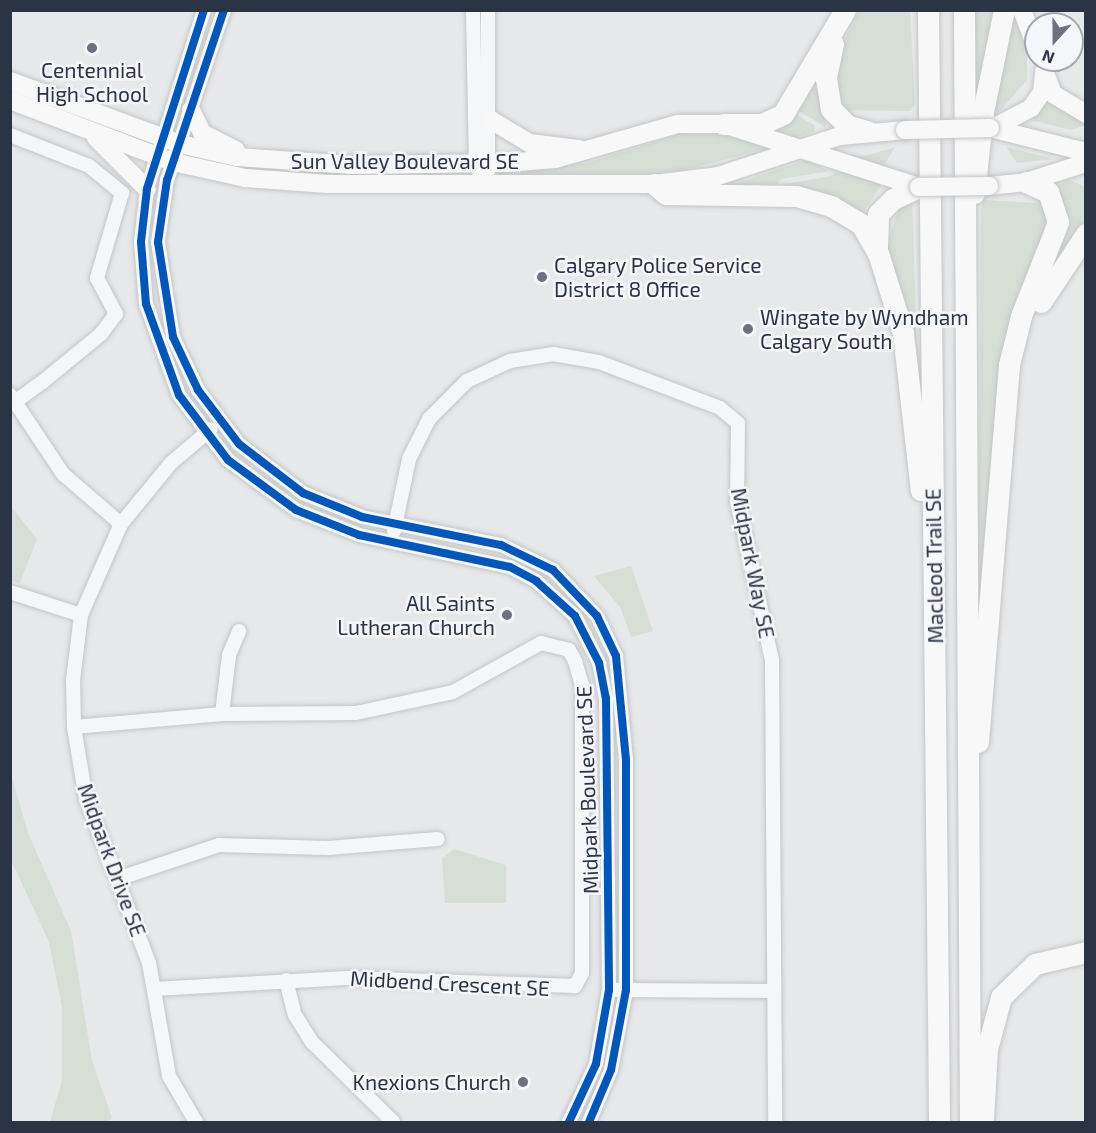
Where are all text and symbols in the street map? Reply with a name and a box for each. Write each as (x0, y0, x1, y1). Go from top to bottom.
north arrow (1024, 12, 1084, 72)
marker: Centennial High School (85, 41, 99, 55)
text: N (1039, 46, 1057, 68)
place label: Centennial High School (36, 57, 148, 107)
street label: Sun Valley Boulevard SE (290, 148, 520, 174)
place label: Calgary Police Service District 8 Office (554, 252, 762, 302)
marker: Calgary Police Service District 8 Office (535, 270, 549, 284)
place label: Wingate by Wyndham Calgary South (760, 304, 969, 354)
marker: Wingate by Wyndham Calgary South (741, 322, 755, 336)
street label: Midpark Way SE (726, 485, 780, 641)
street label: Macleod Trail SE (920, 488, 948, 644)
place label: All Saints Lutheran Church (337, 590, 495, 640)
marker: All Saints Lutheran Church (500, 608, 514, 622)
street label: Midpark Boulevard SE (571, 685, 603, 895)
street label: Midpark Drive SE (73, 780, 151, 940)
street label: Midbend Crescent SE (350, 965, 550, 1001)
place label: Knexions Church (353, 1069, 511, 1095)
marker: Knexions Church (516, 1075, 530, 1089)

